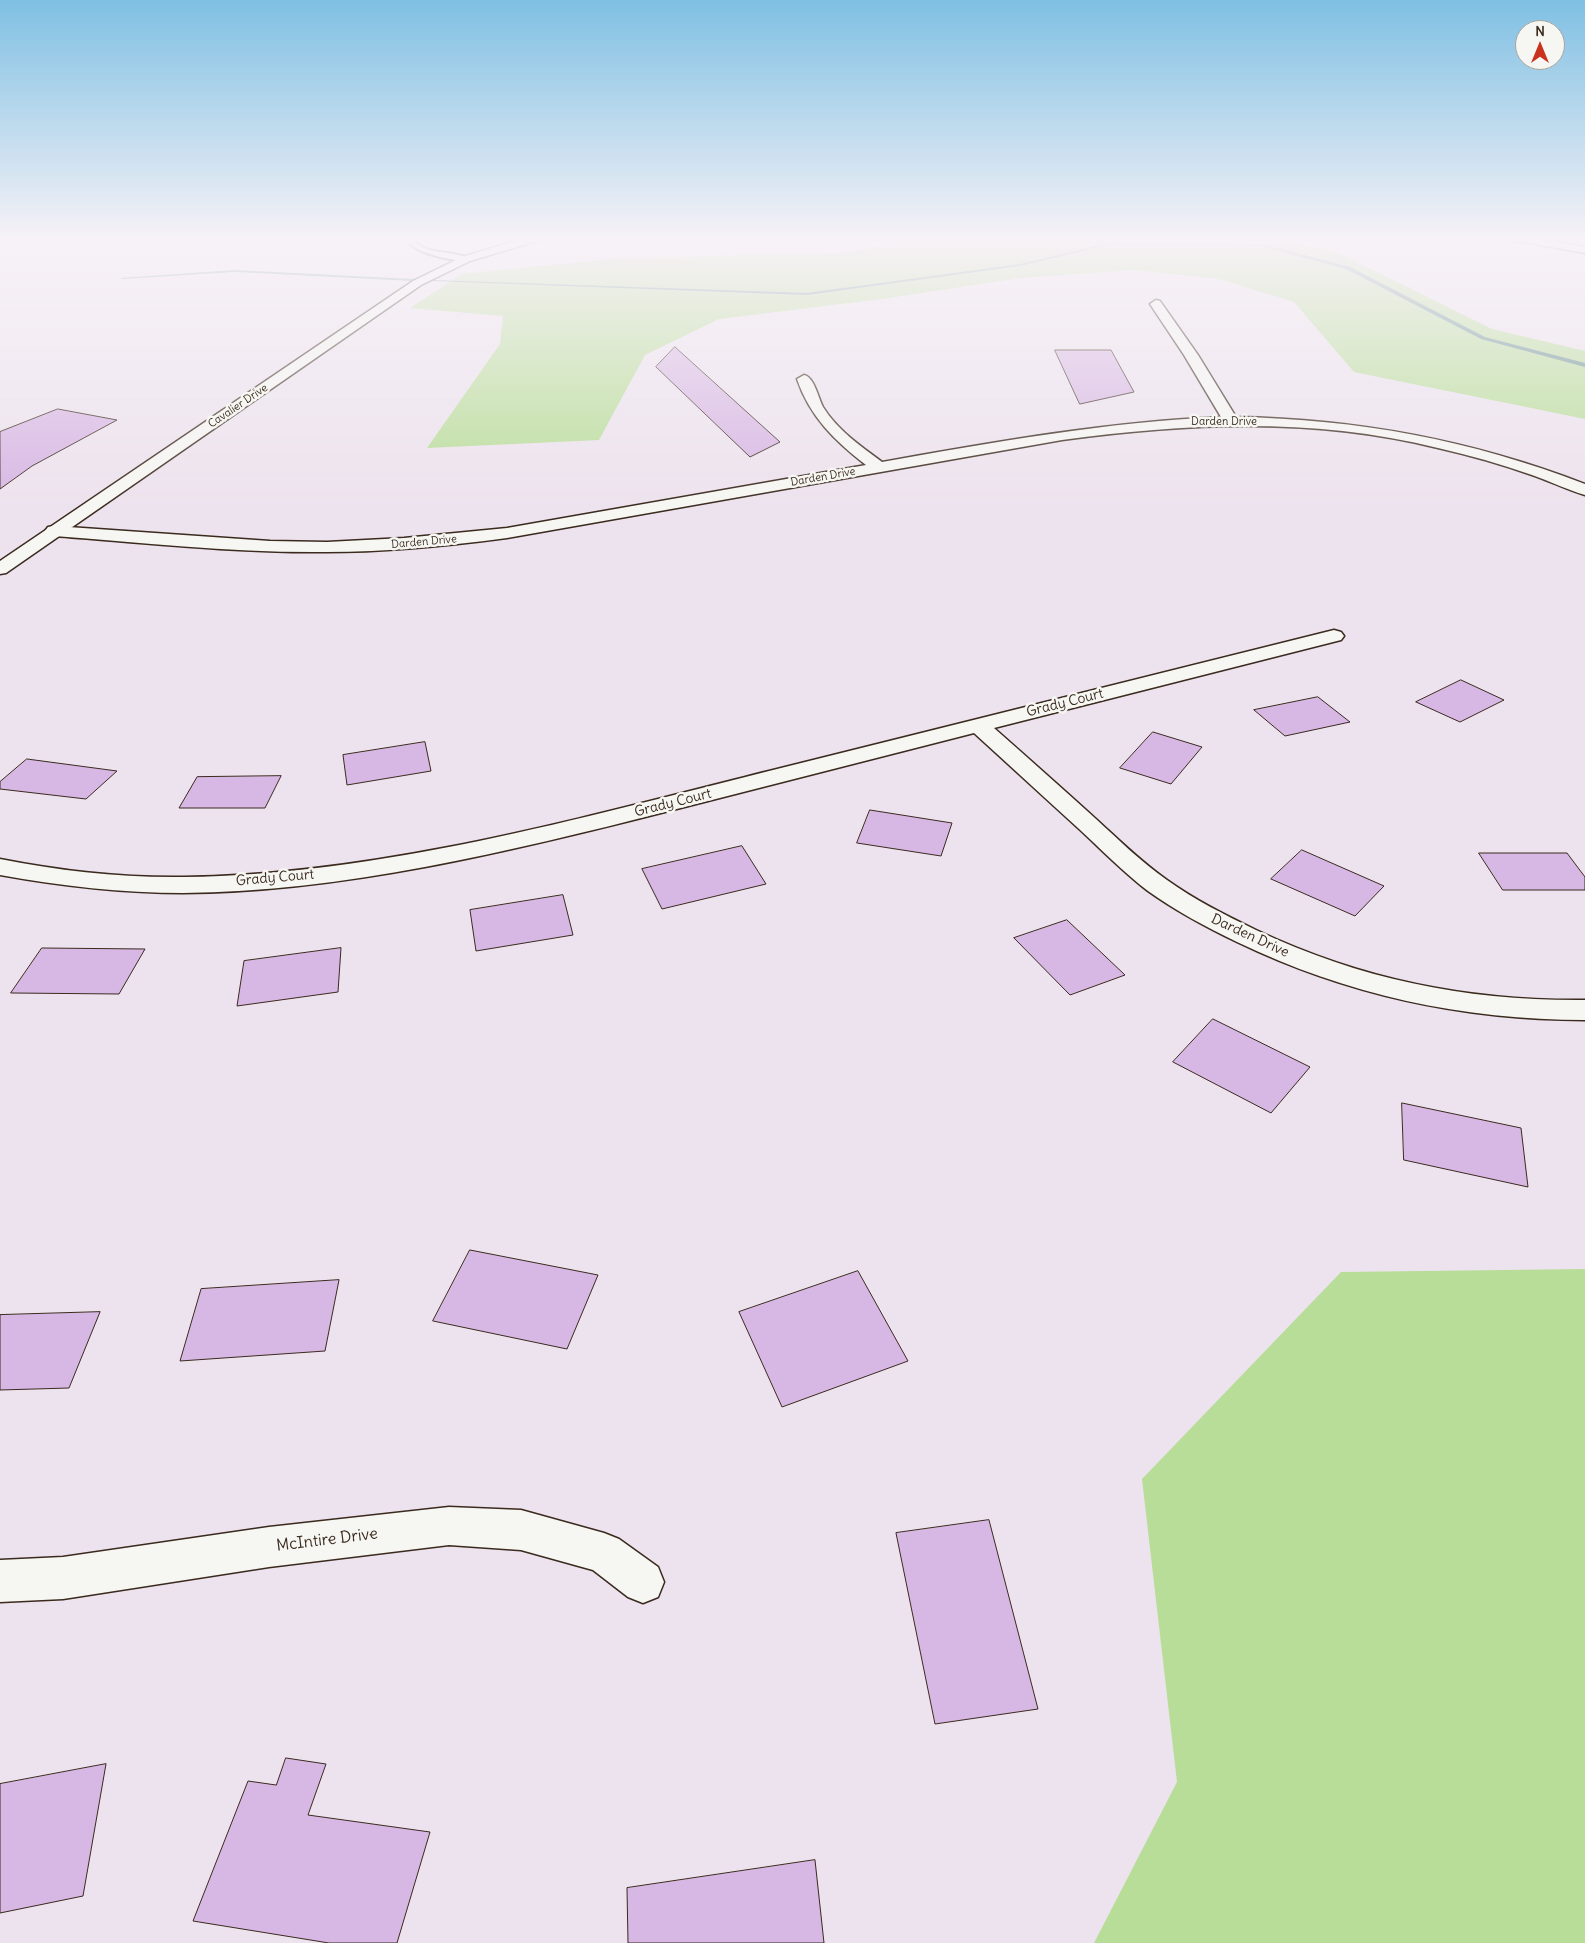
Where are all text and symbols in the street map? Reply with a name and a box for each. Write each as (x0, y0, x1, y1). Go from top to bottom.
north arrow (1515, 20, 1565, 70)
text: N (1535, 22, 1545, 40)
street label: Cavalier Drive (206, 381, 270, 431)
street label: Darden Drive (1191, 415, 1257, 429)
street label: Darden Drive (789, 465, 857, 489)
street label: Darden Drive (391, 533, 457, 551)
street label: Grady Court (1025, 685, 1105, 721)
street label: Grady Court (633, 785, 713, 821)
street label: Grady Court (235, 866, 315, 890)
street label: Darden Drive (1209, 911, 1291, 961)
street label: McIntire Drive (275, 1524, 379, 1556)

